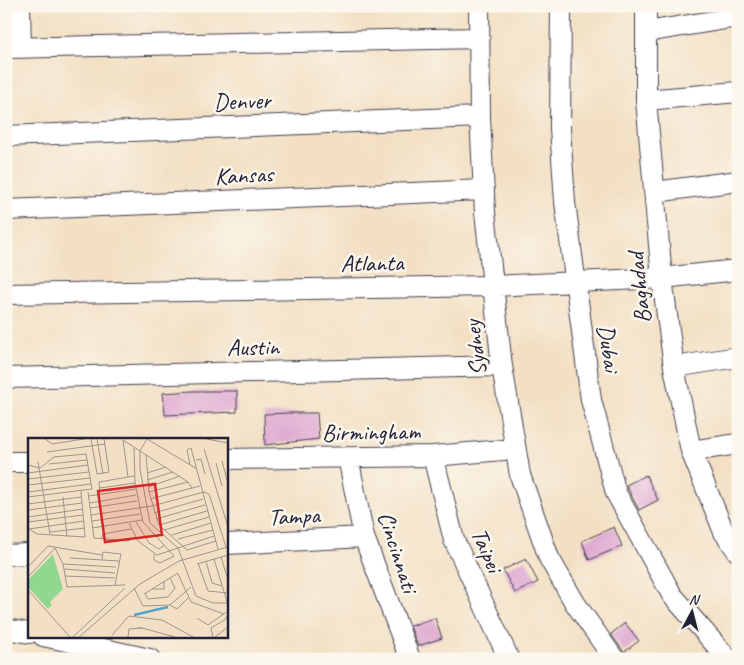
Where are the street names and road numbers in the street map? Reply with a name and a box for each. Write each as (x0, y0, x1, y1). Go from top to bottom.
street label: Denver (213, 85, 273, 117)
street label: Kansas (214, 158, 276, 192)
street label: Atlanta (340, 247, 405, 279)
street label: Baghdad (620, 248, 658, 325)
street label: Sydney (456, 317, 493, 377)
street label: Dubai (591, 323, 628, 377)
street label: Austin (227, 332, 281, 362)
street label: Birmingham (321, 416, 421, 448)
street label: Tampa (268, 500, 322, 532)
street label: Cincinnati (371, 508, 426, 599)
street label: Taipei (464, 523, 511, 579)

